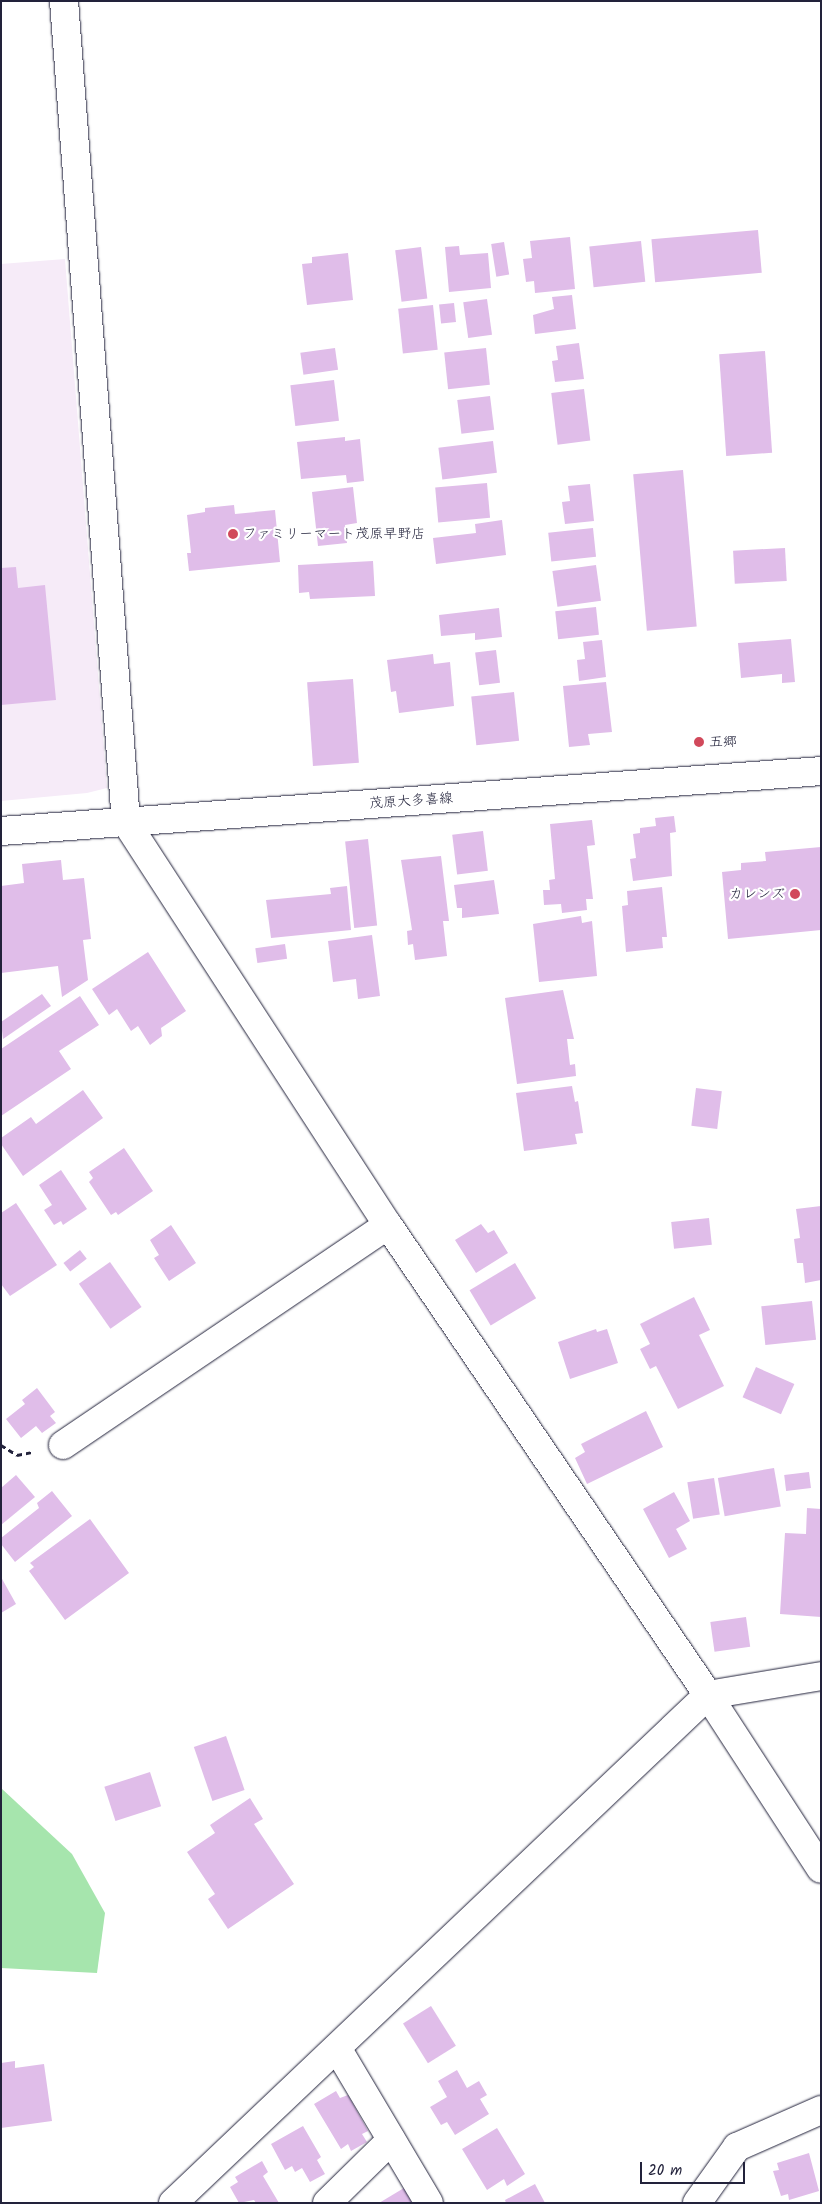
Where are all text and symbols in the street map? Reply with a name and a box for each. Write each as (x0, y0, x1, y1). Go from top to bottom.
place label: ファミリーマート茂原早野店 (243, 526, 425, 542)
marker: ファミリーマート茂原早野店 (227, 528, 239, 540)
place label: 五郷 (709, 734, 737, 750)
marker: 五郷 (693, 736, 705, 748)
street label: 茂原大多喜線 (369, 790, 453, 812)
place label: カレンズ (729, 886, 785, 902)
marker: カレンズ (789, 888, 801, 900)
scale bar (642, 2152, 747, 2184)
text: 20 m (648, 2159, 682, 2183)

